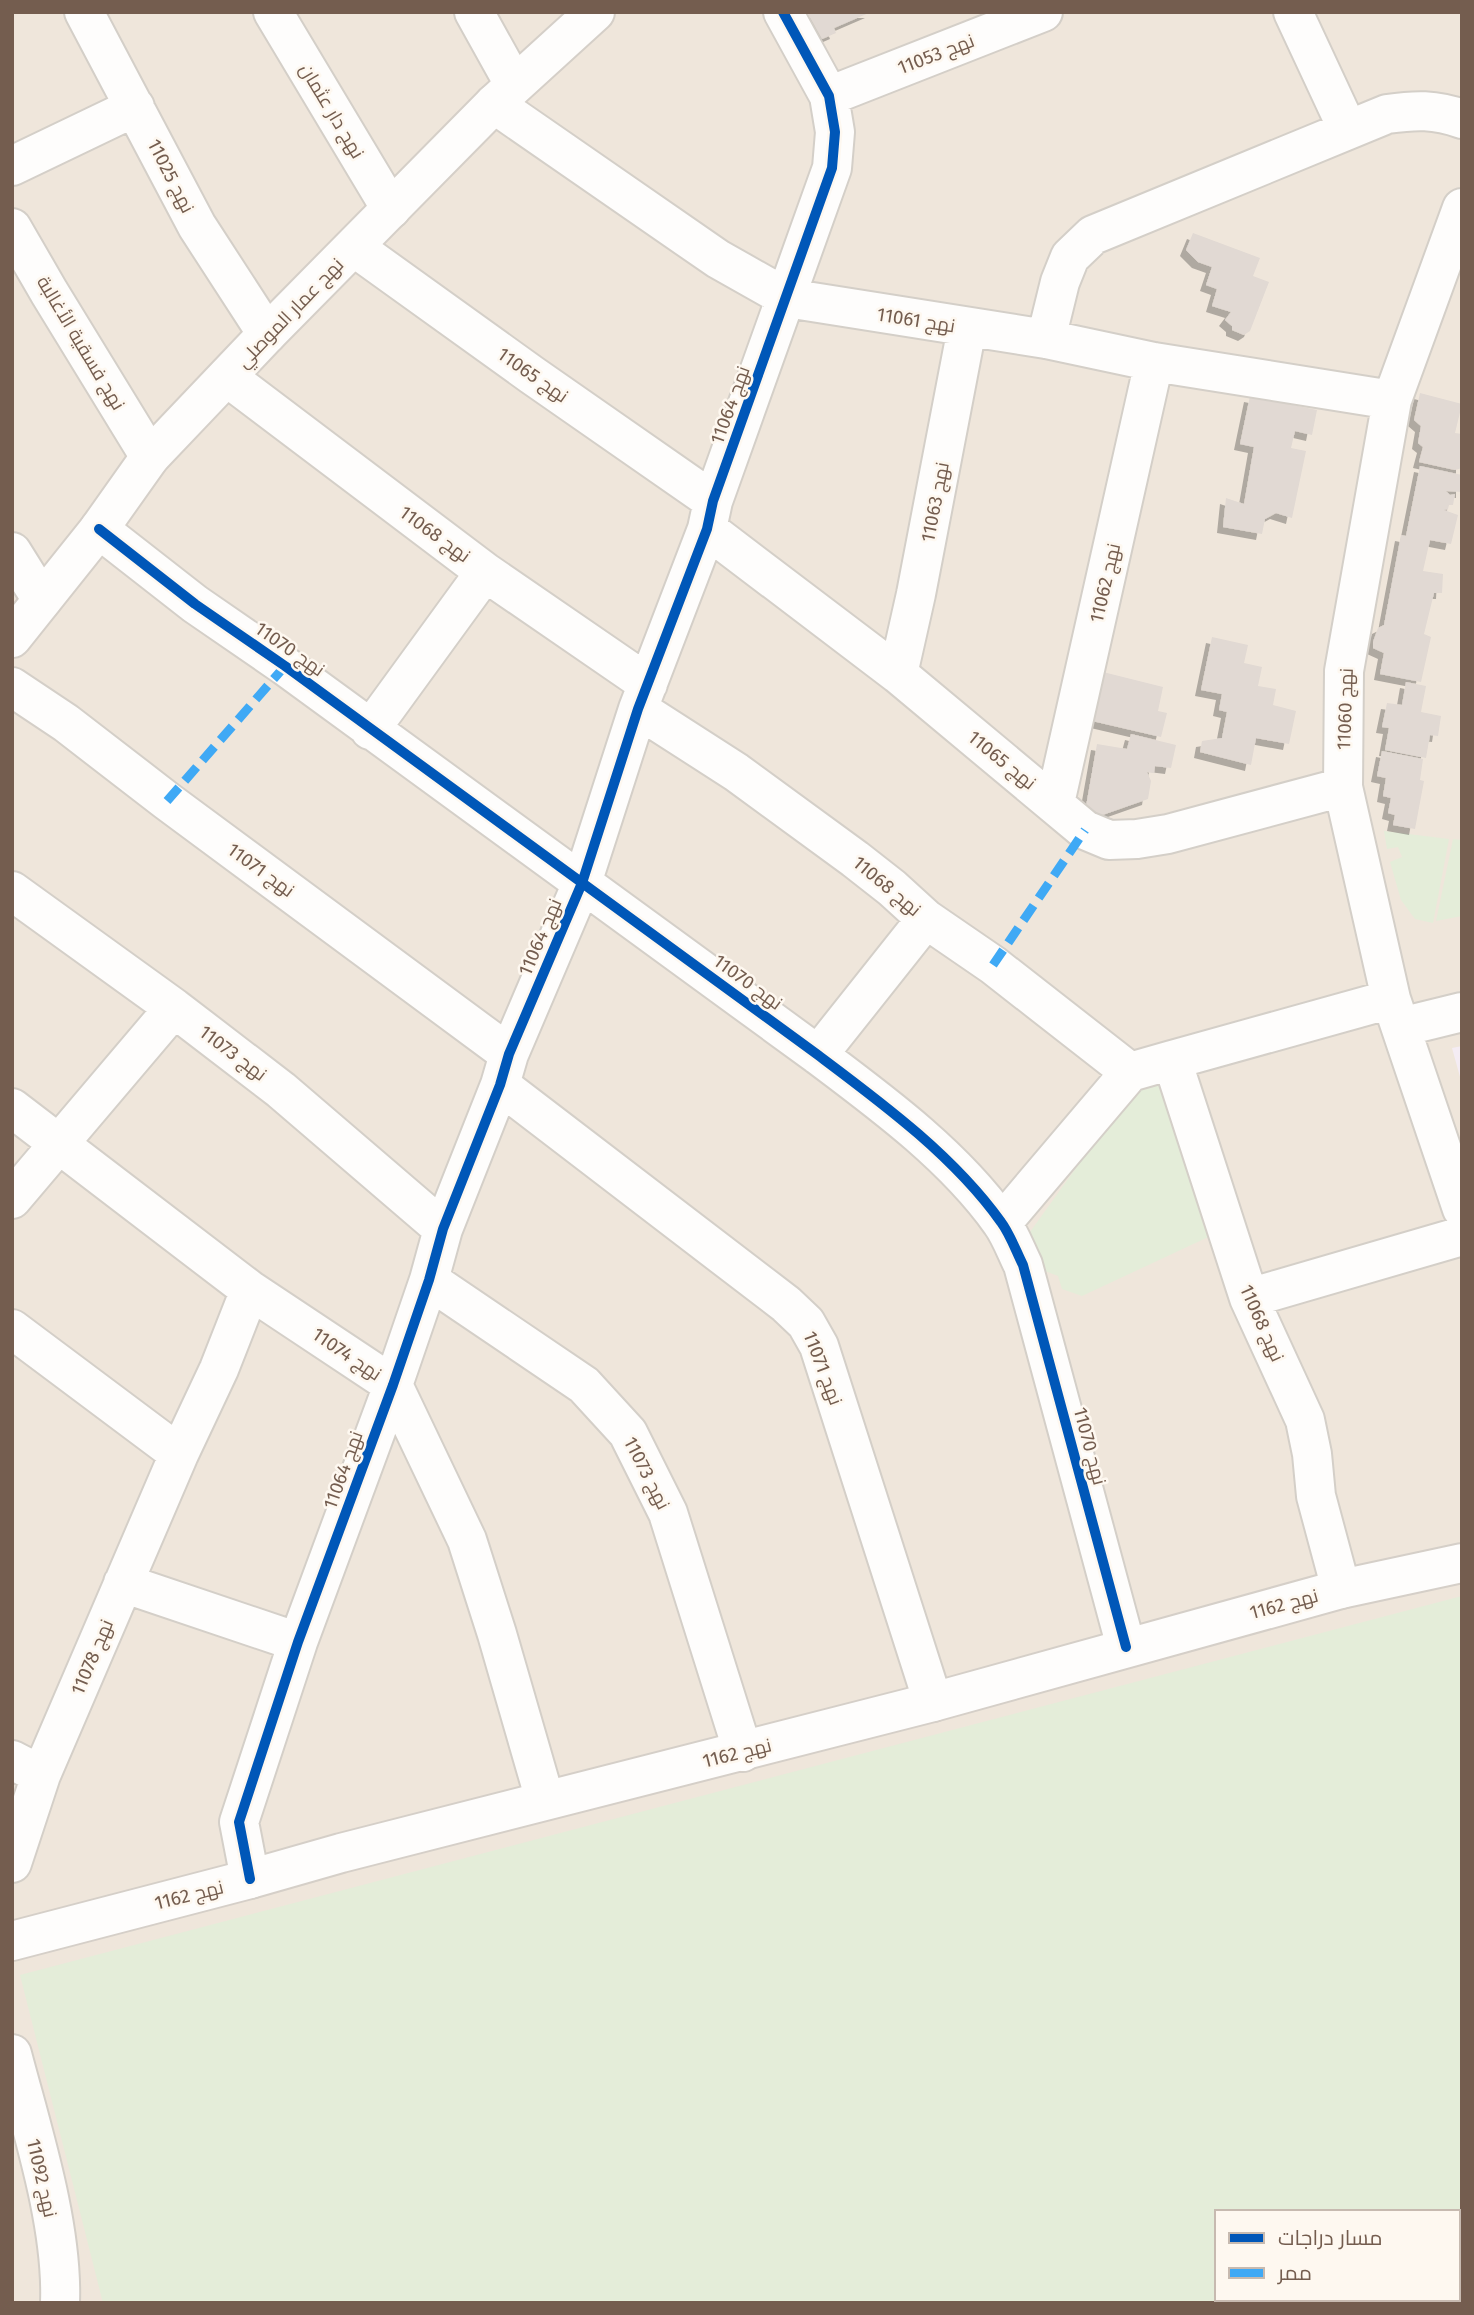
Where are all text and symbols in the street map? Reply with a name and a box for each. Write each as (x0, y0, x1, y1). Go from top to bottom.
street label: نهج 11053 (894, 29, 978, 81)
street label: نهج دار عثمان (293, 59, 369, 164)
street label: نهج 11025 (141, 135, 199, 218)
street label: نهج عمار الموصلي (232, 253, 350, 375)
street label: نهج فسقية الأغالبة (30, 272, 130, 415)
street label: نهج 11061 (875, 302, 957, 339)
street label: نهج 11065 (492, 342, 573, 409)
street label: نهج 11064 (705, 363, 757, 448)
street label: نهج 11063 (916, 460, 956, 544)
street label: نهج 11068 (394, 501, 475, 569)
street label: نهج 11062 (1085, 541, 1127, 625)
street label: نهج 11070 (250, 617, 329, 683)
street label: نهج 11060 (1332, 668, 1360, 751)
street label: نهج 11065 (962, 726, 1041, 796)
street label: نهج 11071 (222, 838, 299, 904)
street label: نهج 11068 (847, 851, 926, 923)
street label: نهج 11064 (513, 895, 568, 980)
street label: نهج 11070 (708, 949, 787, 1016)
street label: نهج 11073 (193, 1020, 271, 1087)
street label: نهج 11068 (1233, 1281, 1289, 1366)
street label: نهج 11074 (307, 1322, 386, 1387)
street label: نهج 11071 (797, 1328, 848, 1409)
street label: نهج 11070 (1067, 1404, 1111, 1488)
street label: نهج 11064 (318, 1428, 370, 1513)
street label: نهج 11073 (617, 1433, 675, 1514)
street label: نهج 1162 (1247, 1584, 1321, 1626)
street label: نهج 11078 (66, 1616, 120, 1699)
street label: نهج 1162 (700, 1733, 774, 1775)
street label: نهج 1162 (152, 1875, 226, 1917)
street label: نهج 11092 (20, 2136, 62, 2220)
legend (1215, 2210, 1460, 2301)
text: مسار دراجات (1278, 2225, 1383, 2251)
text: ممر (1277, 2260, 1312, 2286)

